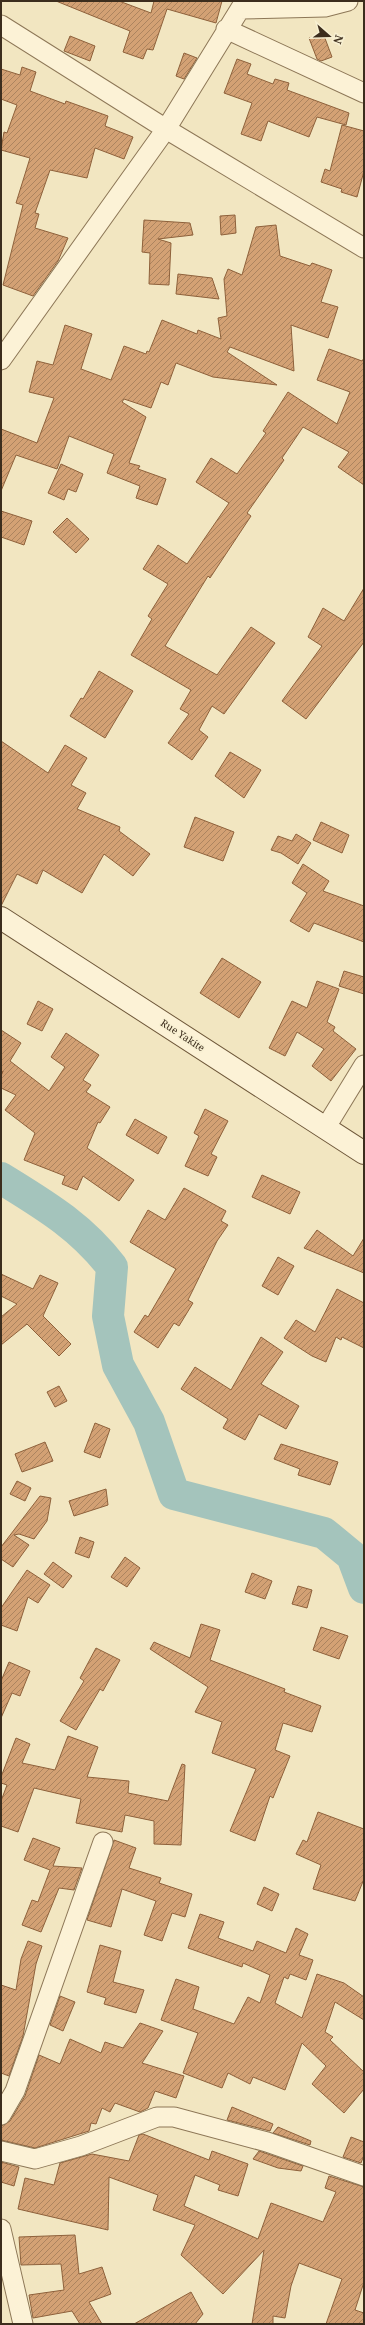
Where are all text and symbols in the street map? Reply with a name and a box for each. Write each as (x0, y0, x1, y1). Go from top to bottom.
north arrow (309, 16, 349, 56)
text: N (330, 33, 347, 47)
street label: Rue Yakite (158, 1015, 208, 1055)

